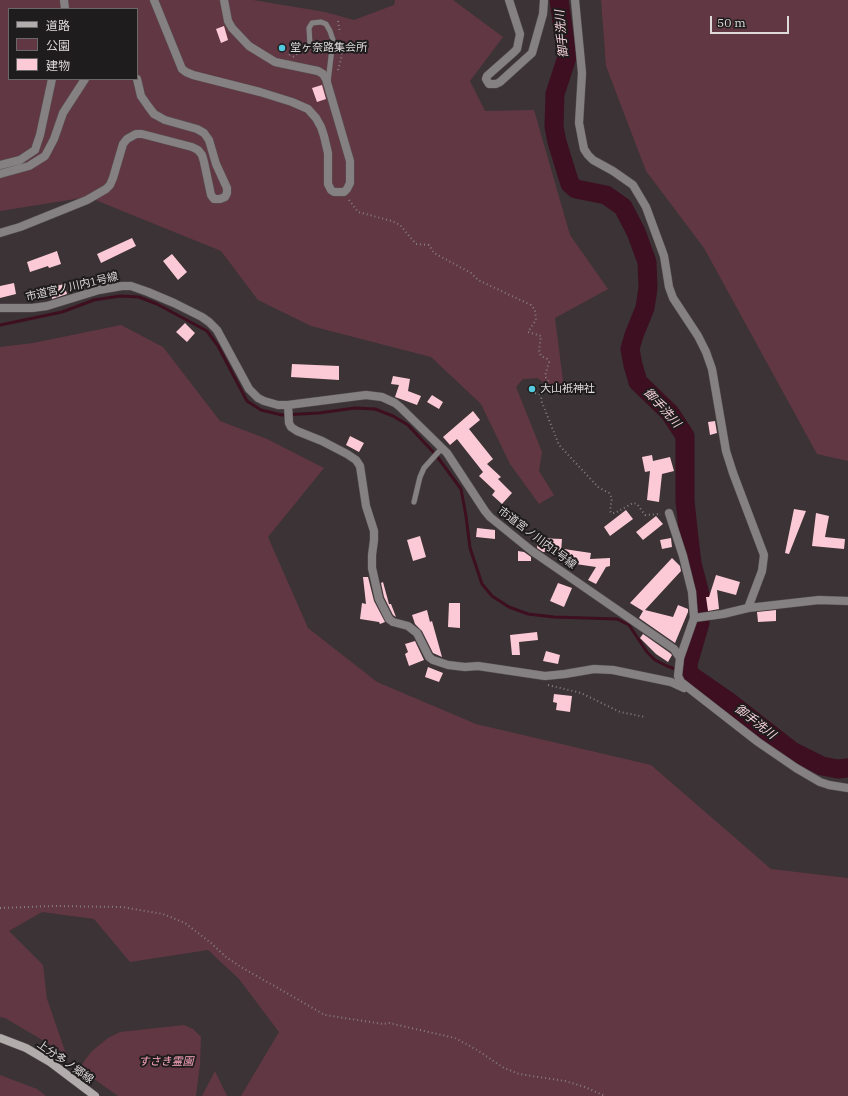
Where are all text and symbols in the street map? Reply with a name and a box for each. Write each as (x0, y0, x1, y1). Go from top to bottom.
legend (8, 8, 138, 80)
scale bar (712, 8, 791, 34)
water label: 御手洗川 (553, 9, 571, 59)
text: 50 m (717, 15, 746, 30)
text: 道路 (46, 18, 70, 33)
text: 公園 (46, 38, 70, 53)
place label: 堂ヶ奈路集会所 (290, 41, 367, 55)
marker: 堂ヶ奈路集会所 (277, 43, 287, 53)
text: 建物 (46, 58, 70, 73)
street label: 市道宮ノ川内1号線 (24, 270, 120, 304)
place label: 大山衹神社 (540, 382, 595, 396)
marker: 大山衹神社 (527, 384, 537, 394)
water label: 御手洗川 (641, 385, 683, 431)
street label: 市道宮ノ川内1号線 (495, 504, 579, 572)
water label: 御手洗川 (732, 702, 778, 742)
street label: 上分多ノ郷線 (34, 1038, 96, 1086)
park label: すさき霊園 (139, 1055, 193, 1069)

